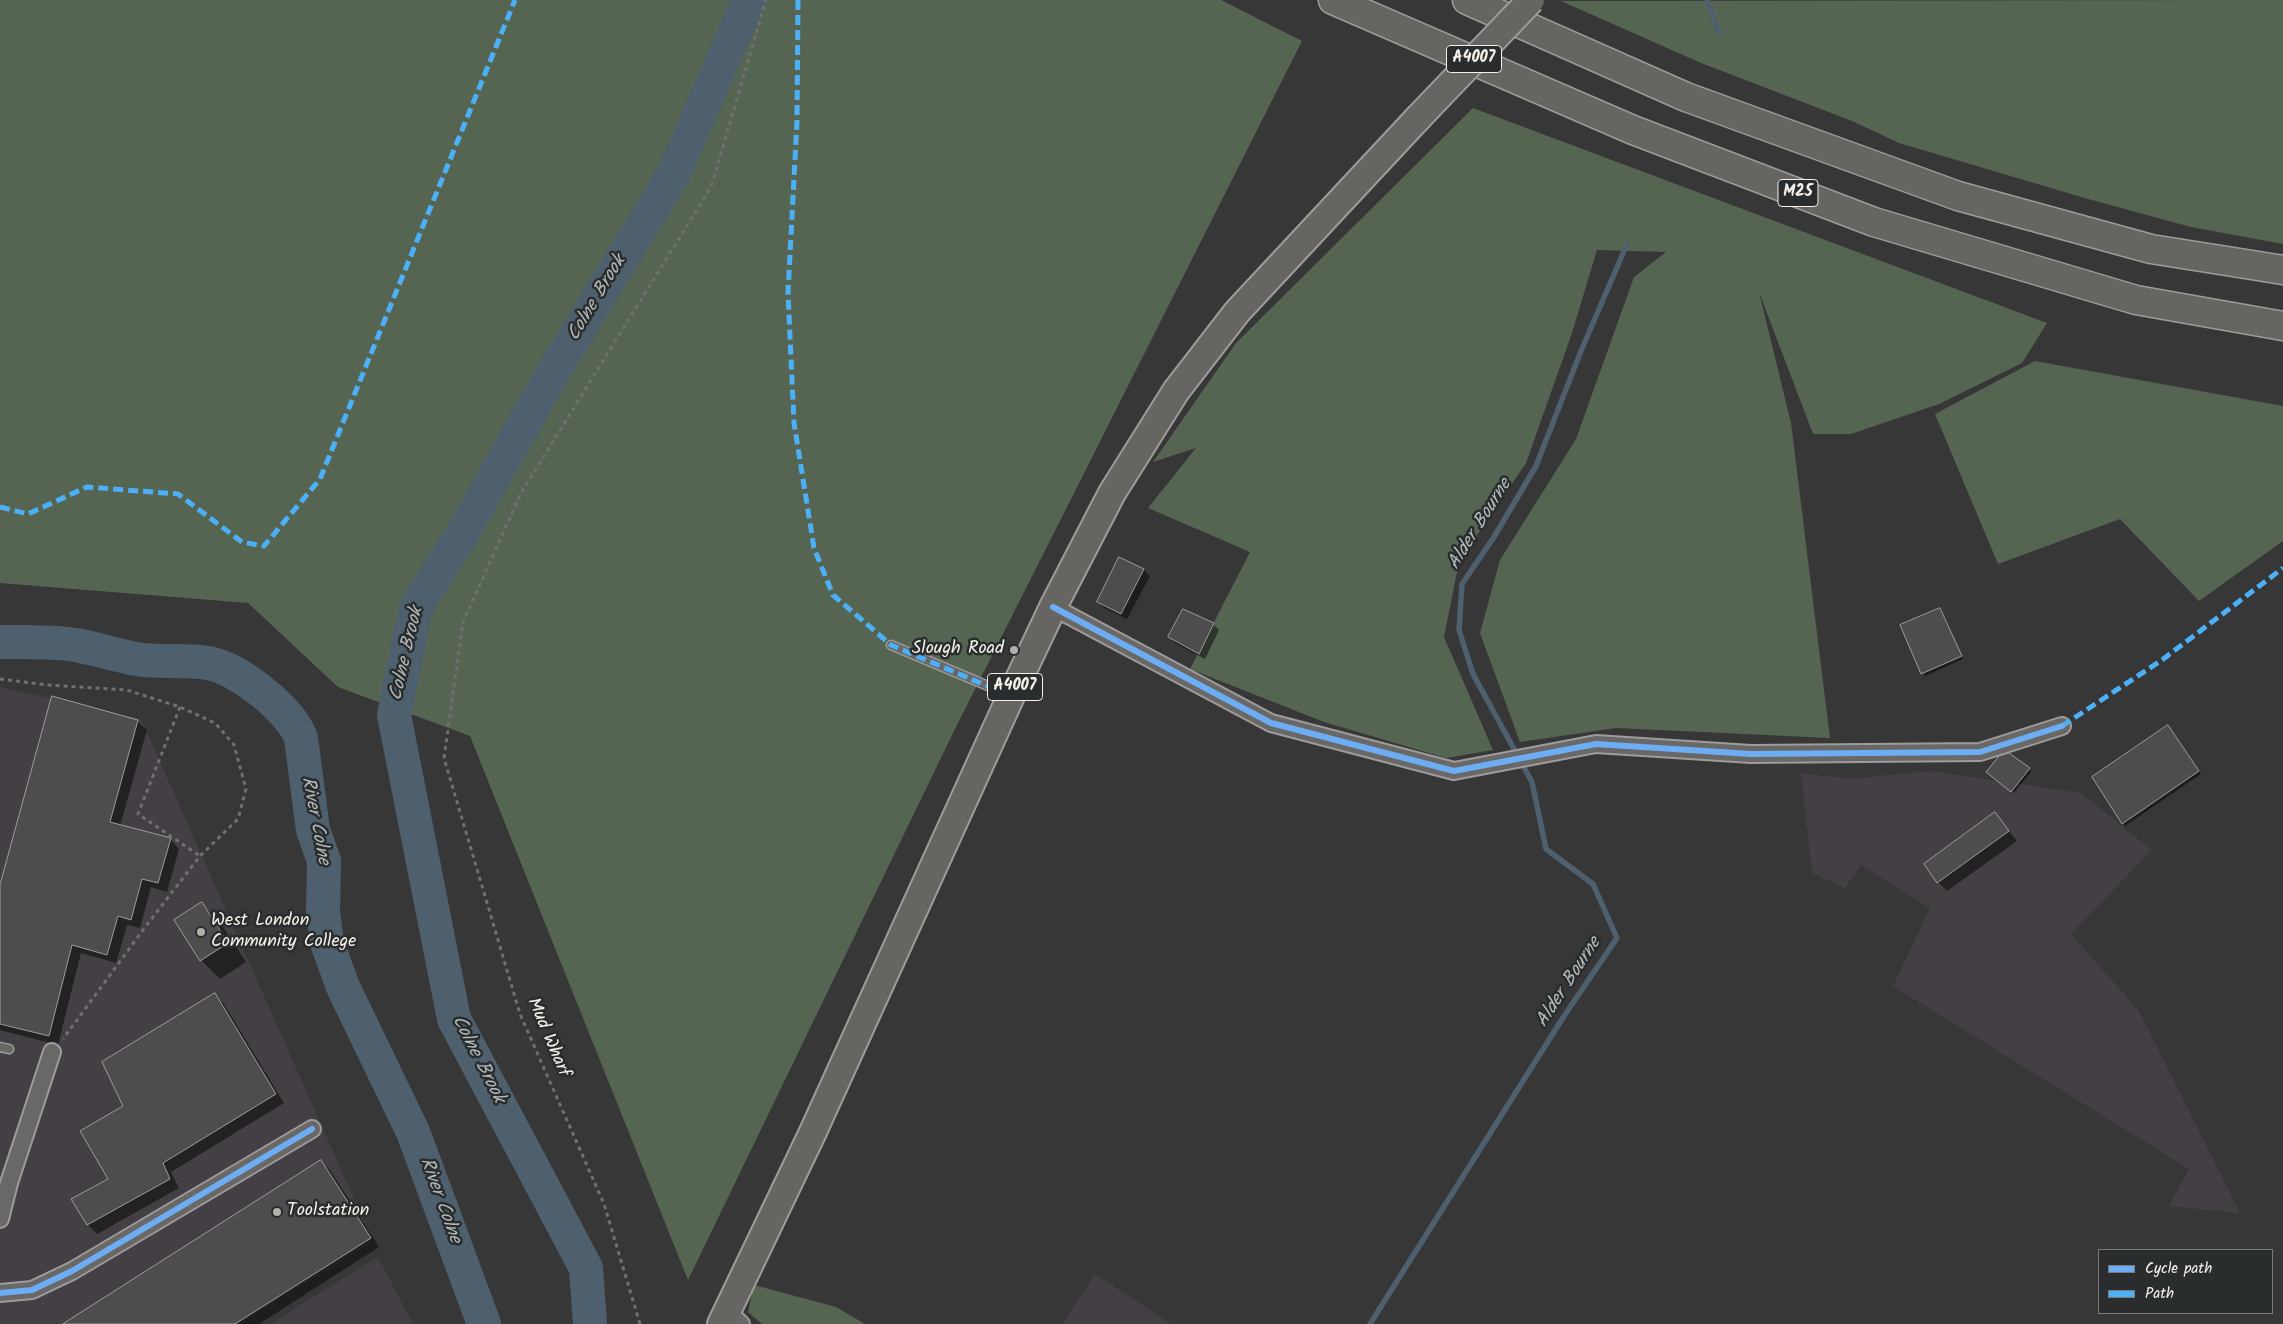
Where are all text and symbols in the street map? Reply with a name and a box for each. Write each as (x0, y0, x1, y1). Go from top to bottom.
road number: A4007 (1446, 46, 1502, 72)
road number: M25 (1778, 180, 1818, 207)
water label: Colne Brook (564, 252, 632, 346)
water label: Alder Bourne (1444, 475, 1518, 575)
water label: Colne Brook (386, 605, 430, 703)
place label: Slough Road (912, 639, 1004, 661)
marker: Slough Road (1008, 644, 1020, 656)
road number: A4007 (988, 674, 1042, 700)
water label: River Colne (294, 775, 334, 867)
place label: West London Community College (211, 911, 356, 954)
marker: West London Community College (195, 926, 207, 938)
water label: Alder Bourne (1532, 934, 1608, 1032)
street label: Mud Wharf (521, 995, 573, 1081)
water label: Colne Brook (445, 1012, 509, 1108)
water label: River Colne (413, 1155, 465, 1247)
place label: Toolstation (287, 1201, 369, 1223)
marker: Toolstation (271, 1206, 283, 1218)
legend (2098, 1249, 2273, 1314)
text: Cycle path (2145, 1257, 2212, 1281)
text: Path (2145, 1282, 2174, 1306)

